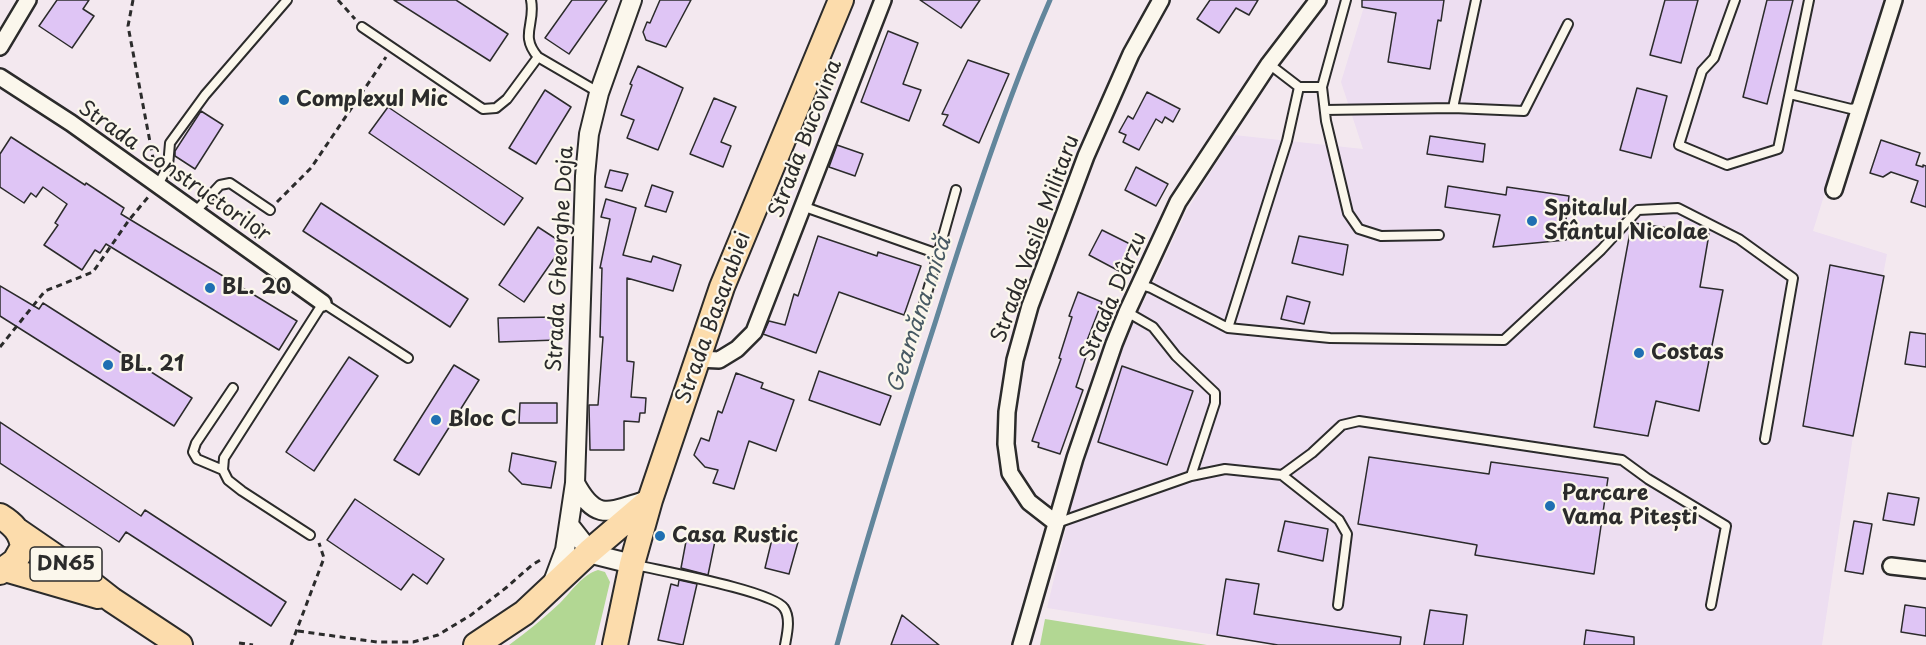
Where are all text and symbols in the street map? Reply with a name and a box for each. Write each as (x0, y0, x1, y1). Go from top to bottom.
street label: Strada Bucovina (764, 56, 848, 222)
place label: Complexul Mic (296, 87, 448, 113)
marker: Complexul Mic (277, 93, 291, 107)
street label: Strada Constructorilor (73, 96, 275, 248)
street label: Strada Vasile Militaru (987, 132, 1085, 346)
street label: Strada Gheorghe Doja (543, 145, 579, 373)
place label: Spitalul Sfântul Nicolae (1544, 196, 1708, 246)
marker: Spitalul Sfântul Nicolae (1525, 214, 1539, 228)
street label: Strada Basarabiei (671, 229, 757, 407)
street label: Strada Dârzu (1075, 229, 1153, 365)
water label: Geamăna mică (882, 234, 958, 396)
place label: BL. 20 (222, 275, 291, 301)
marker: BL. 20 (203, 281, 217, 295)
place label: Costas (1651, 340, 1724, 366)
marker: Costas (1632, 346, 1646, 360)
place label: BL. 21 (120, 352, 184, 378)
marker: BL. 21 (101, 358, 115, 372)
place label: Bloc C (448, 407, 516, 433)
marker: Bloc C (429, 413, 443, 427)
place label: Parcare Vama Pitești (1562, 481, 1698, 531)
marker: Parcare Vama Pitești (1543, 499, 1557, 513)
place label: Casa Rustic (672, 523, 798, 549)
marker: Casa Rustic (653, 529, 667, 543)
road number: DN65 (30, 547, 102, 581)

